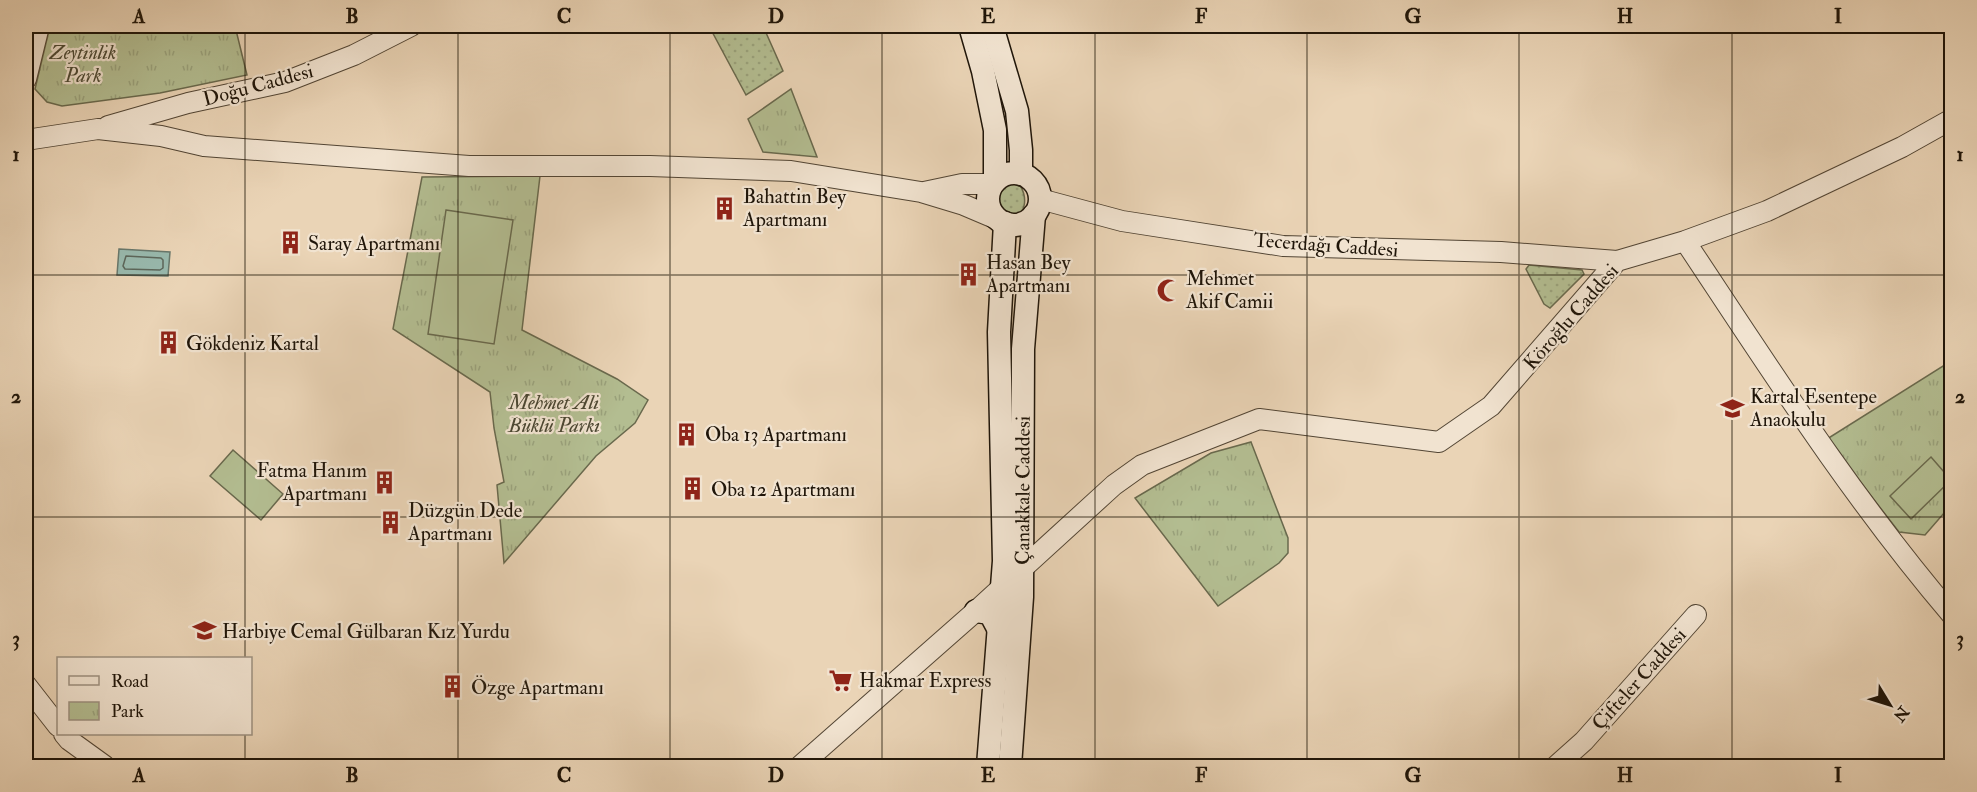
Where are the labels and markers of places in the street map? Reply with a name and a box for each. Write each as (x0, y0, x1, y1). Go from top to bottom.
place label: Bahattin Bey Apartmanı (742, 184, 847, 233)
building icon: Bahattin Bey Apartmanı (712, 195, 738, 221)
building icon: Saray Apartmanı (277, 230, 303, 256)
place label: Saray Apartmanı (308, 231, 440, 257)
place label: Hasan Bey Apartmanı (985, 250, 1072, 299)
building icon: Hasan Bey Apartmanı (955, 261, 981, 287)
place label: Mehmet Akif Camii (1185, 266, 1273, 314)
mosque icon: Mehmet Akif Camii (1155, 277, 1181, 303)
building icon: Gökdeniz Kartal (155, 330, 181, 356)
place label: Gökdeniz Kartal (186, 331, 319, 356)
place label: Kartal Esentepe Anaokulu (1749, 384, 1877, 432)
school or university icon: Kartal Esentepe Anaokulu (1719, 395, 1745, 421)
building icon: Oba 13 Apartmanı (674, 421, 700, 447)
place label: Oba 13 Apartmanı (705, 422, 847, 448)
place label: Fatma Hanım Apartmanı (257, 458, 367, 507)
building icon: Fatma Hanım Apartmanı (372, 469, 398, 495)
building icon: Oba 12 Apartmanı (680, 476, 706, 502)
place label: Oba 12 Apartmanı (711, 477, 855, 503)
place label: Düzgün Dede Apartmanı (407, 498, 522, 547)
building icon: Düzgün Dede Apartmanı (377, 509, 403, 535)
school or university icon: Harbiye Cemal Gülbaran Kız Yurdu (191, 618, 217, 644)
place label: Harbiye Cemal Gülbaran Kız Yurdu (222, 619, 510, 644)
supermarket icon: Hakmar Express (828, 667, 854, 693)
place label: Hakmar Express (859, 668, 991, 694)
building icon: Özge Apartmanı (440, 674, 466, 700)
place label: Özge Apartmanı (471, 675, 604, 701)

